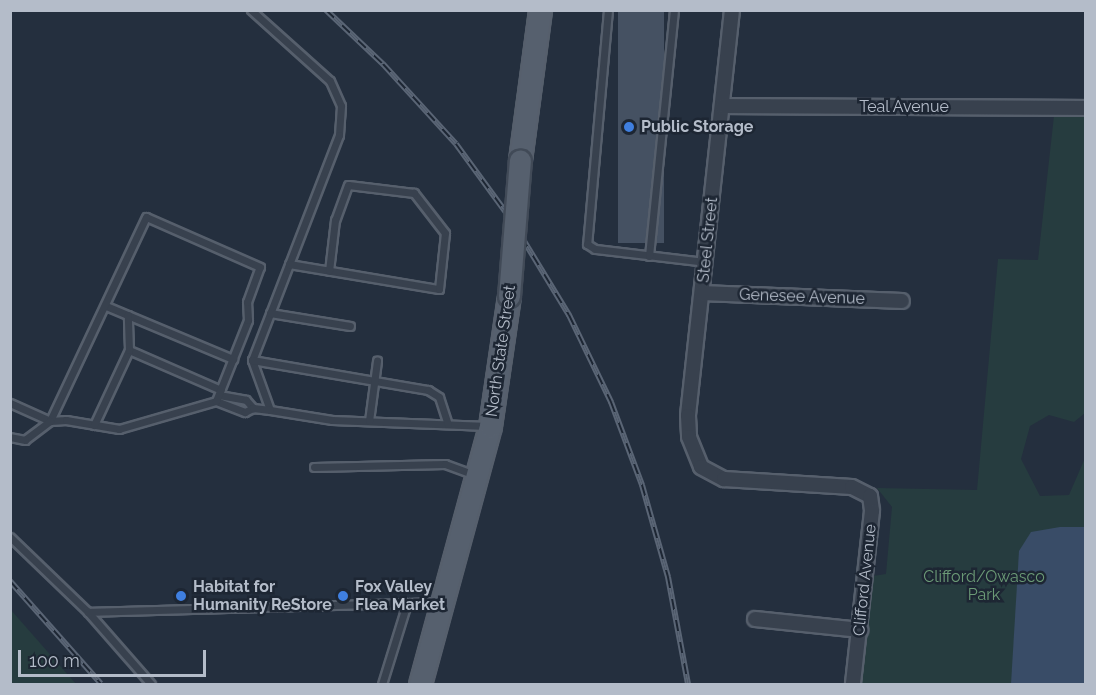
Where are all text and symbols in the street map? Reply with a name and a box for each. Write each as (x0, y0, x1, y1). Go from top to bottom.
street label: Teal Avenue (859, 97, 949, 117)
place label: Public Storage (641, 117, 753, 137)
marker: Public Storage (622, 120, 636, 134)
street label: Steel Street (694, 196, 722, 284)
street label: North State Street (482, 284, 520, 418)
street label: Genesee Avenue (739, 285, 865, 309)
street label: Clifford Avenue (850, 523, 880, 637)
park label: Clifford/Owasco Park (923, 567, 1045, 605)
place label: Habitat for Humanity ReStore (193, 577, 332, 615)
place label: Fox Valley Flea Market (355, 577, 445, 615)
marker: Habitat for Humanity ReStore (174, 589, 188, 603)
marker: Fox Valley Flea Market (336, 589, 350, 603)
scale bar (21, 638, 208, 676)
text: 100 m (29, 650, 80, 671)

